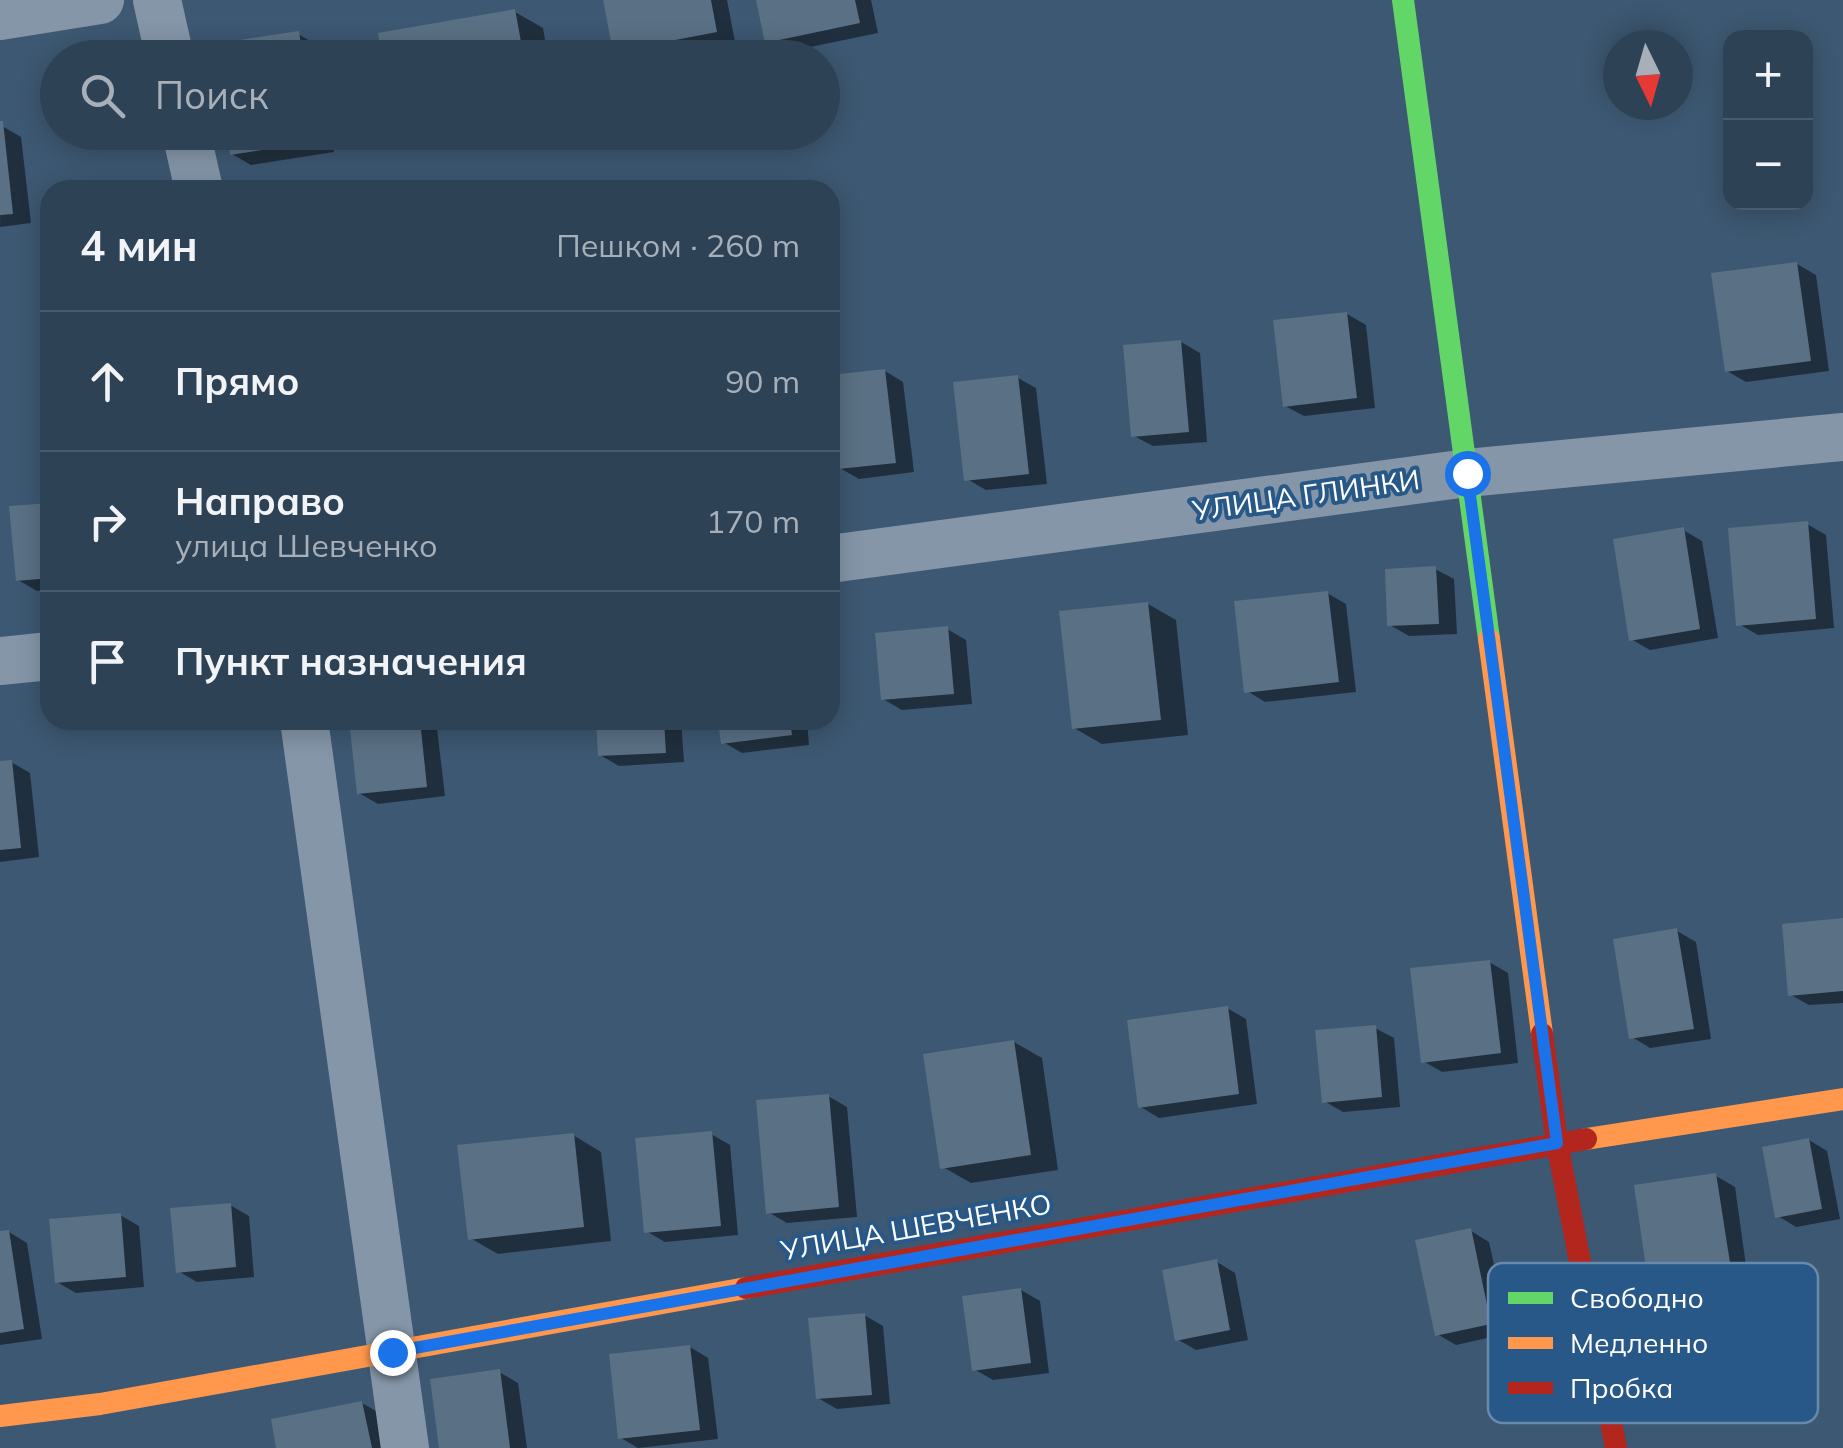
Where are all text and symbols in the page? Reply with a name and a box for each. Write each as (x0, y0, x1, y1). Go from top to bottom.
north arrow (1603, 30, 1693, 120)
map controls (1723, 30, 1813, 210)
button: + (1723, 30, 1813, 120)
search box (40, 40, 840, 150)
icon: search (75, 68, 130, 123)
text: Поиск (155, 71, 268, 119)
button: − (1723, 120, 1813, 210)
text: 4 мин (80, 219, 198, 272)
text: Пешком · 260 m (556, 225, 800, 265)
icon: ahead (80, 354, 135, 409)
text: Прямо (175, 357, 300, 405)
text: 90 m (725, 361, 800, 401)
route start (1445, 451, 1491, 497)
street label: УЛИЦА ГЛИНКИ (1189, 461, 1422, 528)
text: Направо (175, 477, 345, 525)
icon: right (80, 494, 135, 549)
text: 170 m (706, 501, 800, 541)
text: улица Шевченко (175, 525, 438, 565)
icon: arrive (80, 634, 135, 689)
text: Пункт назначения (175, 637, 527, 685)
street label: УЛИЦА ШЕВЧЕНКО (777, 1185, 1054, 1268)
legend (1488, 1263, 1818, 1423)
text: Свободно (1570, 1280, 1704, 1315)
text: Медленно (1570, 1325, 1708, 1360)
route end (370, 1330, 416, 1376)
text: Пробка (1570, 1370, 1673, 1405)

